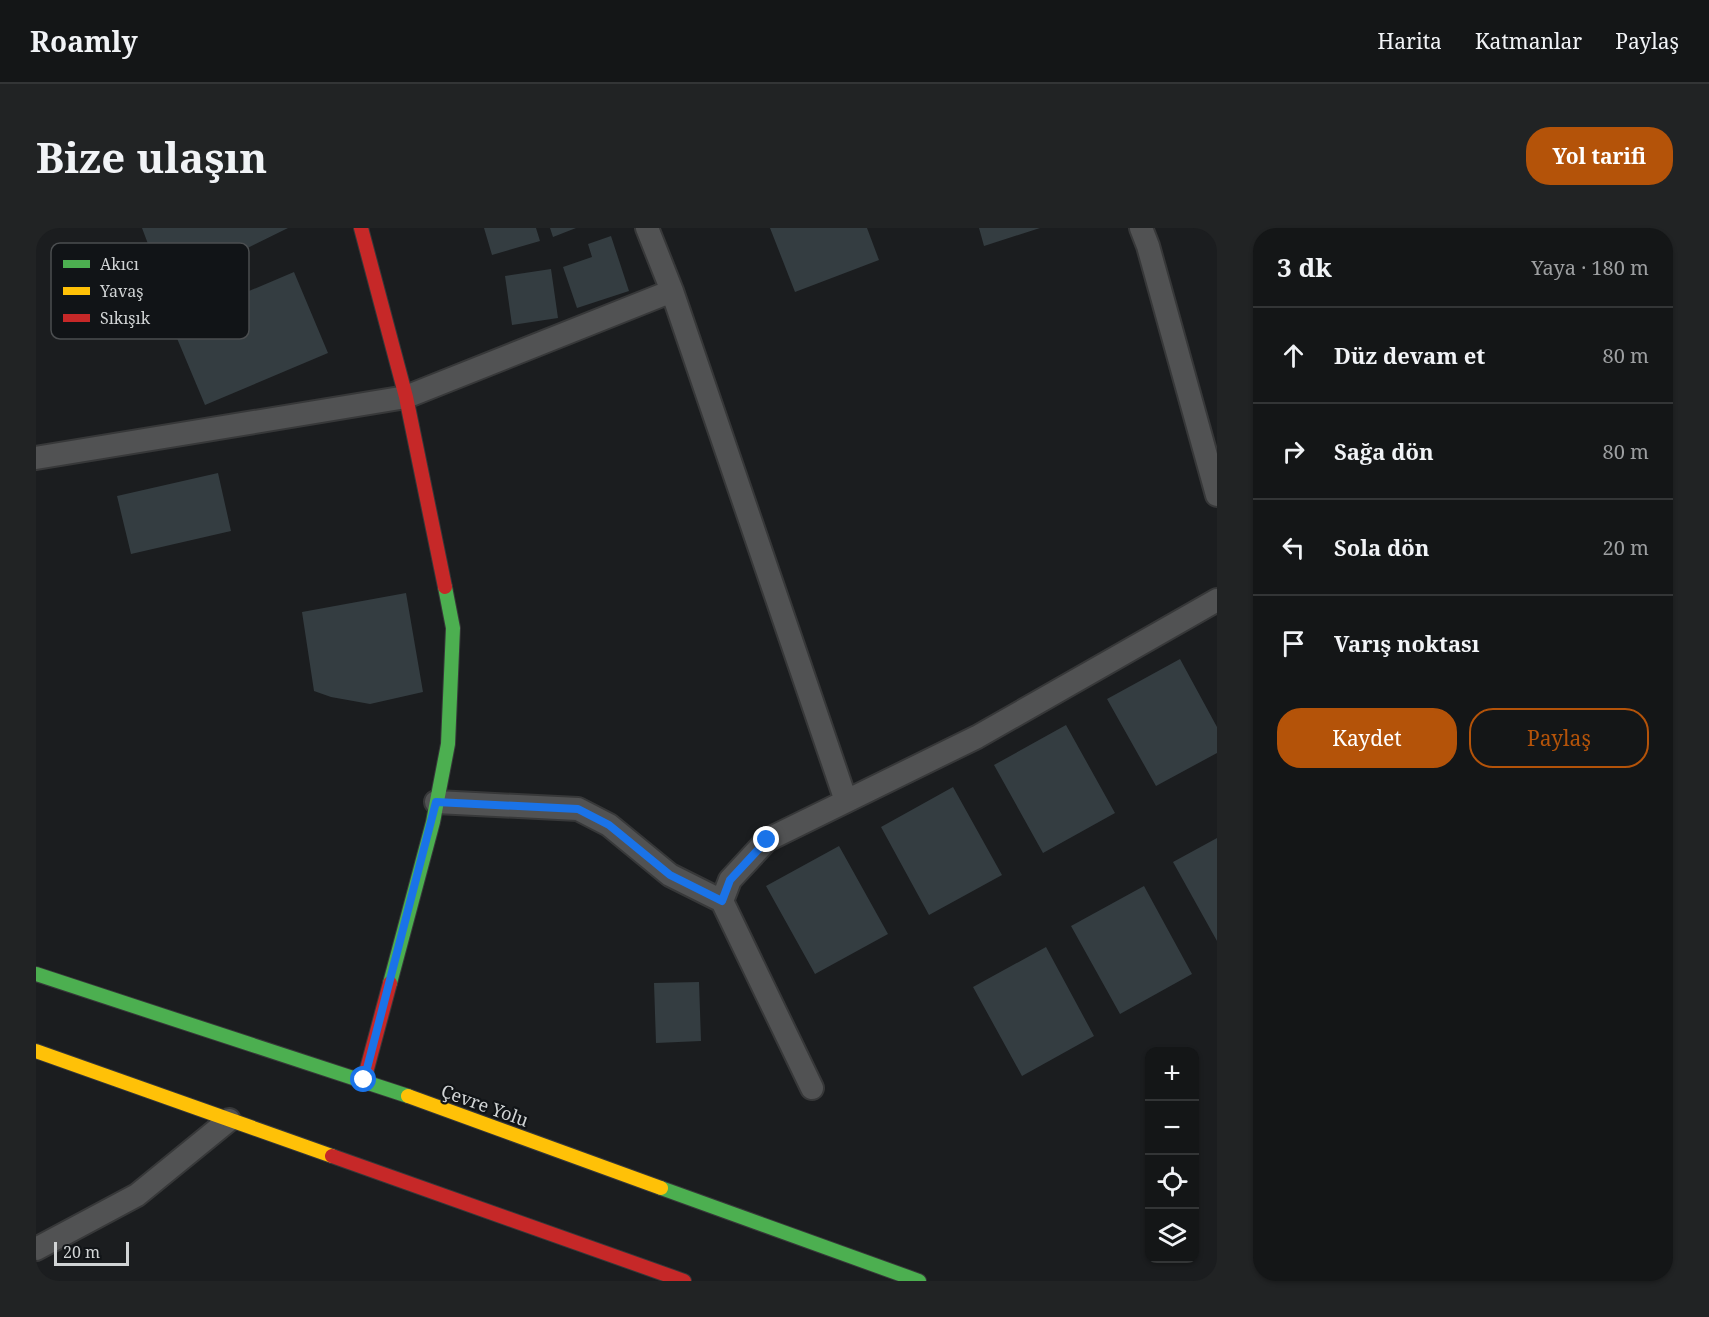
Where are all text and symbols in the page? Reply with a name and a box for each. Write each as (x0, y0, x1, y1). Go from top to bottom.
text: Roamly (30, 22, 138, 60)
text: Harita (1378, 27, 1442, 55)
text: Katmanlar (1475, 27, 1582, 55)
text: Paylaş (1615, 27, 1679, 55)
button: Yol tarifi (1526, 127, 1673, 185)
text: Bize ulaşın (36, 128, 267, 185)
legend (51, 243, 249, 339)
text: 3 dk (1277, 249, 1332, 285)
text: Akıcı (100, 253, 139, 275)
text: Yaya · 180 m (1531, 254, 1649, 281)
text: Yavaş (99, 280, 144, 302)
text: Sıkışık (100, 307, 151, 329)
icon: ahead (1277, 339, 1310, 372)
text: Düz devam et (1334, 340, 1485, 370)
text: 80 m (1603, 342, 1649, 369)
icon: right (1277, 435, 1310, 468)
text: Sağa dön (1334, 436, 1434, 466)
text: 80 m (1603, 438, 1649, 465)
icon: left (1277, 531, 1310, 564)
text: Sola dön (1334, 532, 1429, 562)
text: 20 m (1603, 534, 1649, 561)
icon: arrive (1277, 627, 1310, 660)
text: Varış noktası (1334, 628, 1479, 658)
button: Kaydet (1277, 708, 1457, 768)
button: Paylaş (1469, 708, 1649, 768)
route end (753, 826, 779, 852)
map controls (1145, 1047, 1199, 1263)
button: + (1145, 1047, 1199, 1101)
route start (350, 1066, 376, 1092)
street label: Çevre Yolu (438, 1078, 533, 1132)
button: − (1145, 1101, 1199, 1155)
button: locate (1145, 1155, 1199, 1209)
button: layers (1145, 1209, 1199, 1263)
scale bar (54, 1239, 129, 1266)
text: 20 m (63, 1241, 100, 1263)

